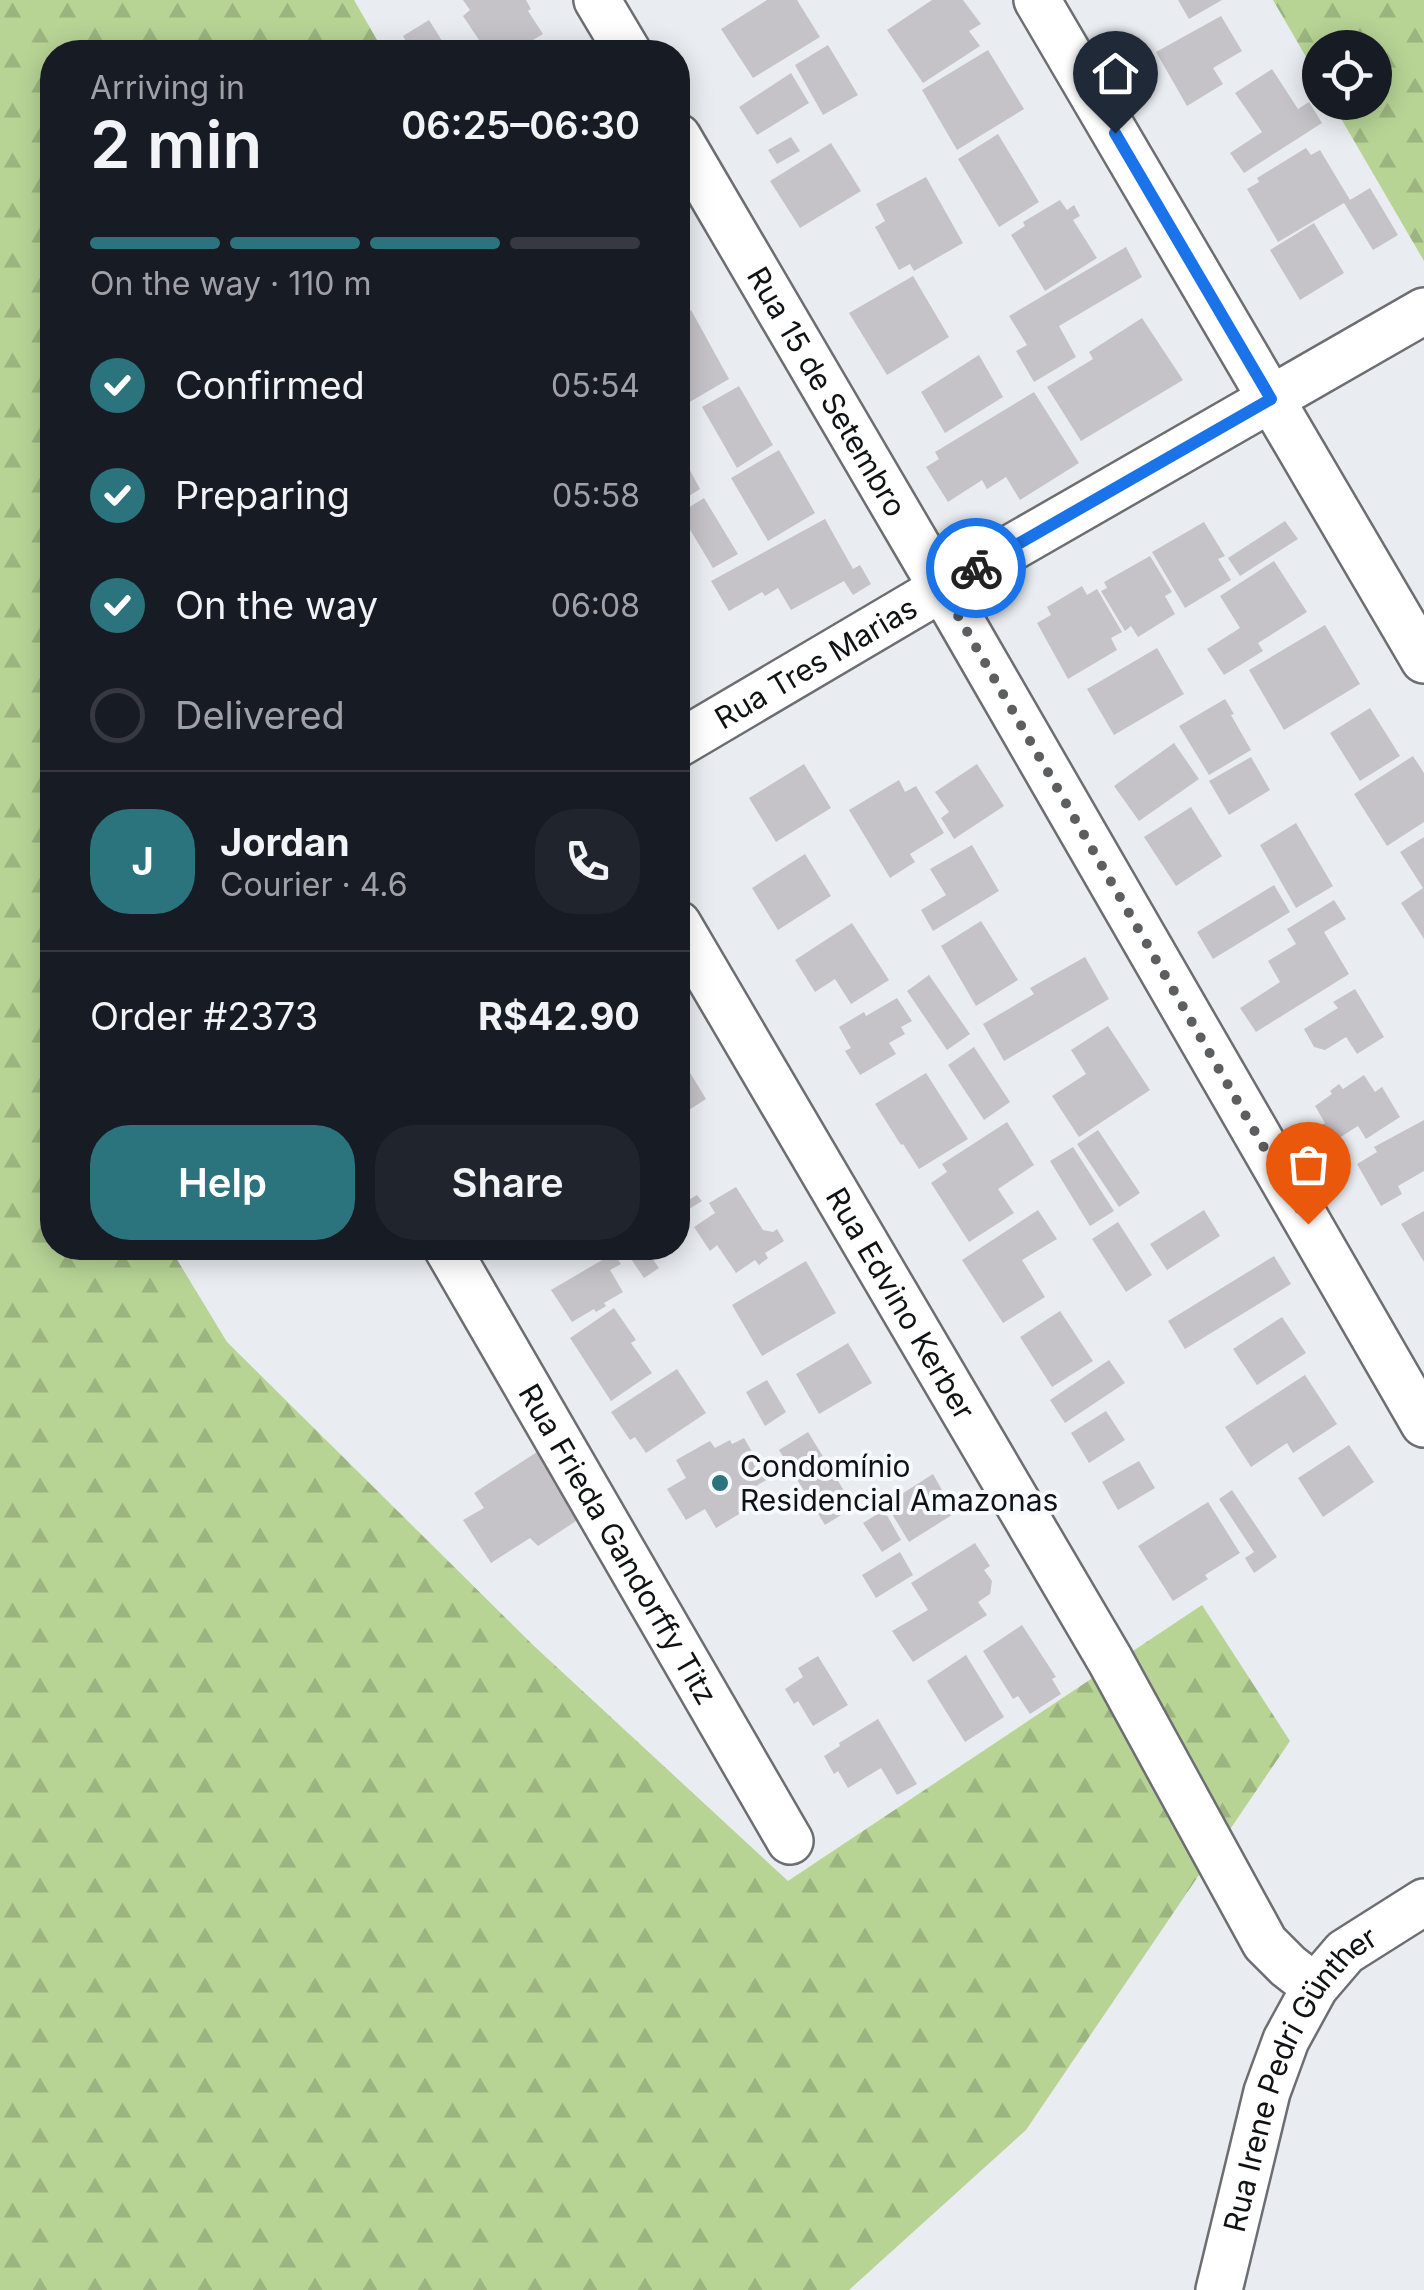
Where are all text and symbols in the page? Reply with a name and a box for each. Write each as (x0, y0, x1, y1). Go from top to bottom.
map controls (1302, 30, 1392, 120)
button: locate (1302, 30, 1392, 120)
pin (1073, 31, 1158, 134)
icon: home (1088, 46, 1143, 101)
text: Arriving in (90, 68, 245, 107)
text: 06:25–06:30 (401, 102, 640, 148)
text: 2 min (90, 105, 262, 184)
street label: Rua 15 de Setembro (740, 260, 914, 523)
text: On the way · 110 m (90, 264, 372, 303)
icon: check (90, 358, 145, 413)
text: Confirmed (175, 362, 365, 408)
text: 05:54 (551, 366, 640, 405)
icon: check (90, 468, 145, 523)
text: Preparing (175, 472, 350, 518)
text: 05:58 (552, 476, 640, 515)
courier (926, 518, 1026, 618)
icon: bike (949, 541, 1004, 596)
icon: check (90, 578, 145, 633)
text: On the way (175, 582, 378, 628)
text: 06:08 (551, 586, 640, 625)
street label: Rua Tres Marias (708, 589, 923, 736)
text: Delivered (175, 692, 345, 738)
button: phone (535, 809, 640, 914)
text: Jordan (220, 819, 350, 865)
text: J (131, 838, 154, 884)
text: Courier · 4.6 (220, 865, 408, 904)
text: Order #2373 (90, 993, 318, 1039)
text: R$42.90 (478, 993, 640, 1039)
pin (1266, 1122, 1351, 1225)
button: Help (90, 1125, 355, 1240)
button: Share (375, 1125, 640, 1240)
icon: bag (1281, 1137, 1336, 1192)
street label: Rua Edvino Kerber (819, 1181, 983, 1426)
street label: Rua Frieda Gandorffy Titz (512, 1378, 725, 1711)
place label: Condomínio Residencial Amazonas (740, 1448, 1058, 1518)
marker: Condomínio Residencial Amazonas (709, 1472, 731, 1494)
street label: Rua Irene Pedri Günther (1216, 1919, 1383, 2235)

